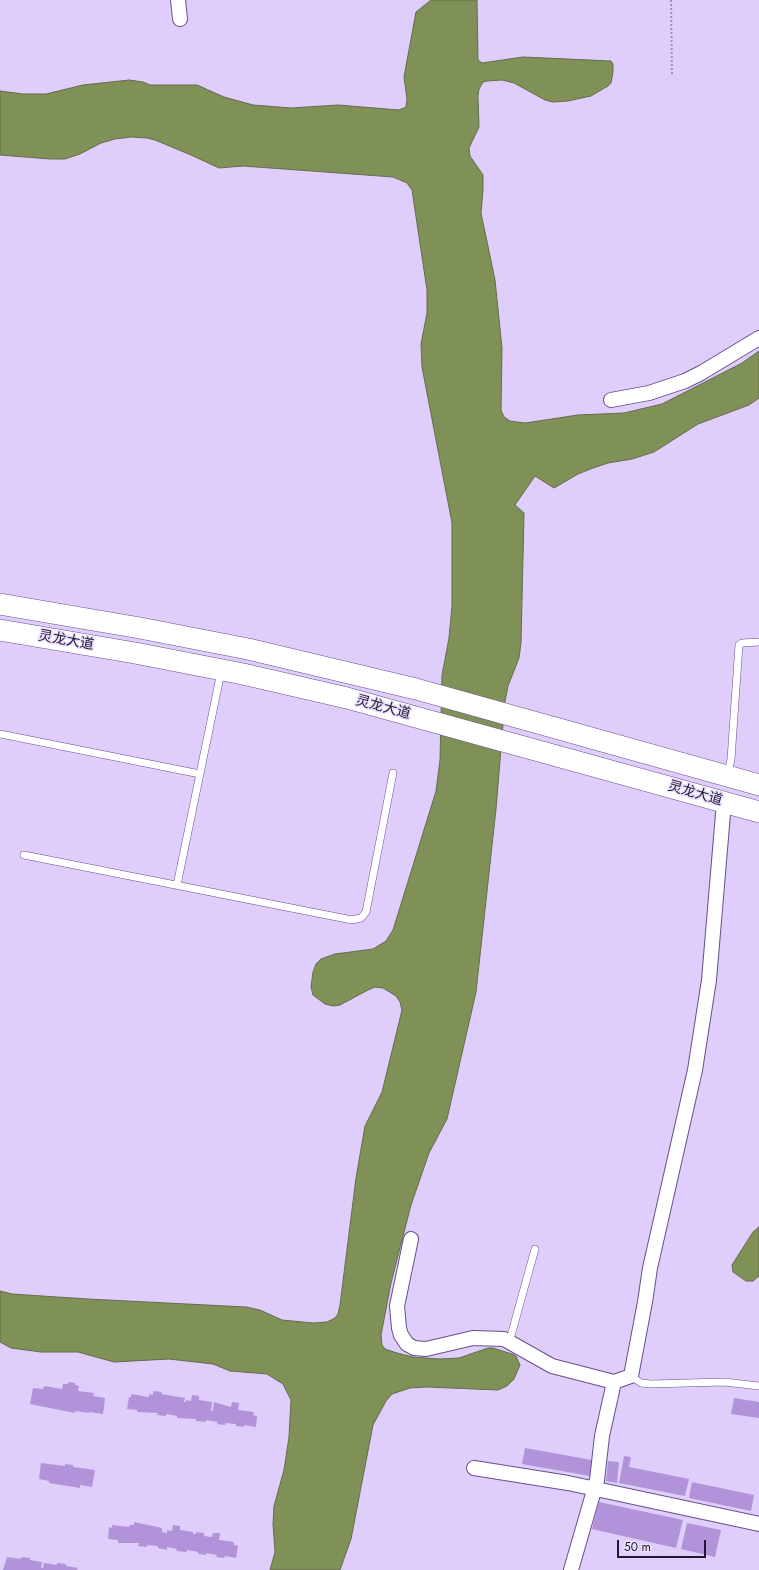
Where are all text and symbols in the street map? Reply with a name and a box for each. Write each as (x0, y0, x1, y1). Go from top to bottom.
street label: 灵龙大道 (37, 628, 95, 654)
street label: 灵龙大道 (354, 693, 412, 723)
street label: 灵龙大道 (666, 778, 724, 810)
scale bar (619, 1532, 708, 1558)
text: 50 m (624, 1538, 651, 1556)

